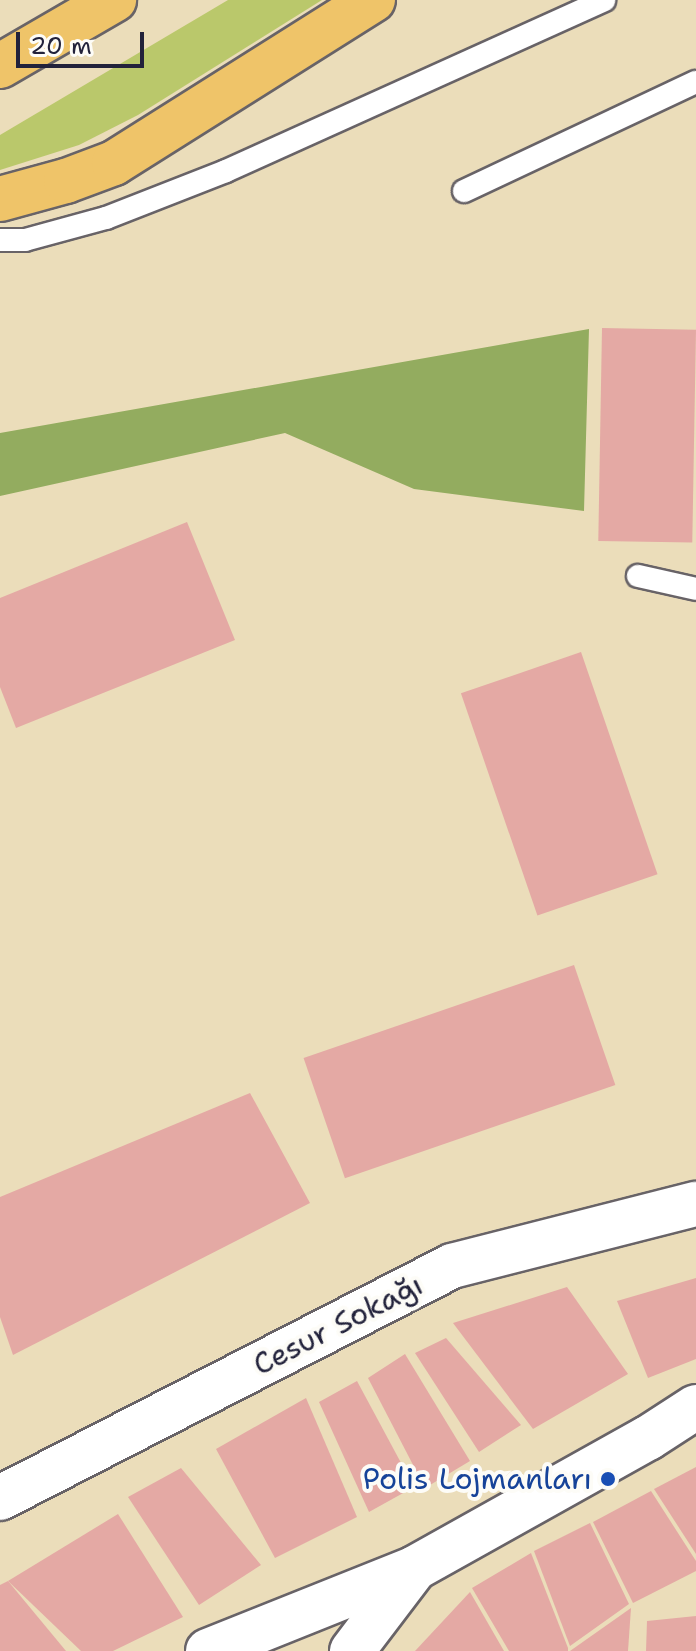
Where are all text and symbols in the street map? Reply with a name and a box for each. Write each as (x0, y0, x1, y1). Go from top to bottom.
scale bar (20, 16, 148, 66)
text: 20 m (30, 30, 92, 62)
street label: Cesur Sokağı (247, 1267, 429, 1383)
place label: Polis Lojmanları (363, 1461, 592, 1497)
marker: Polis Lojmanları (599, 1470, 617, 1488)

